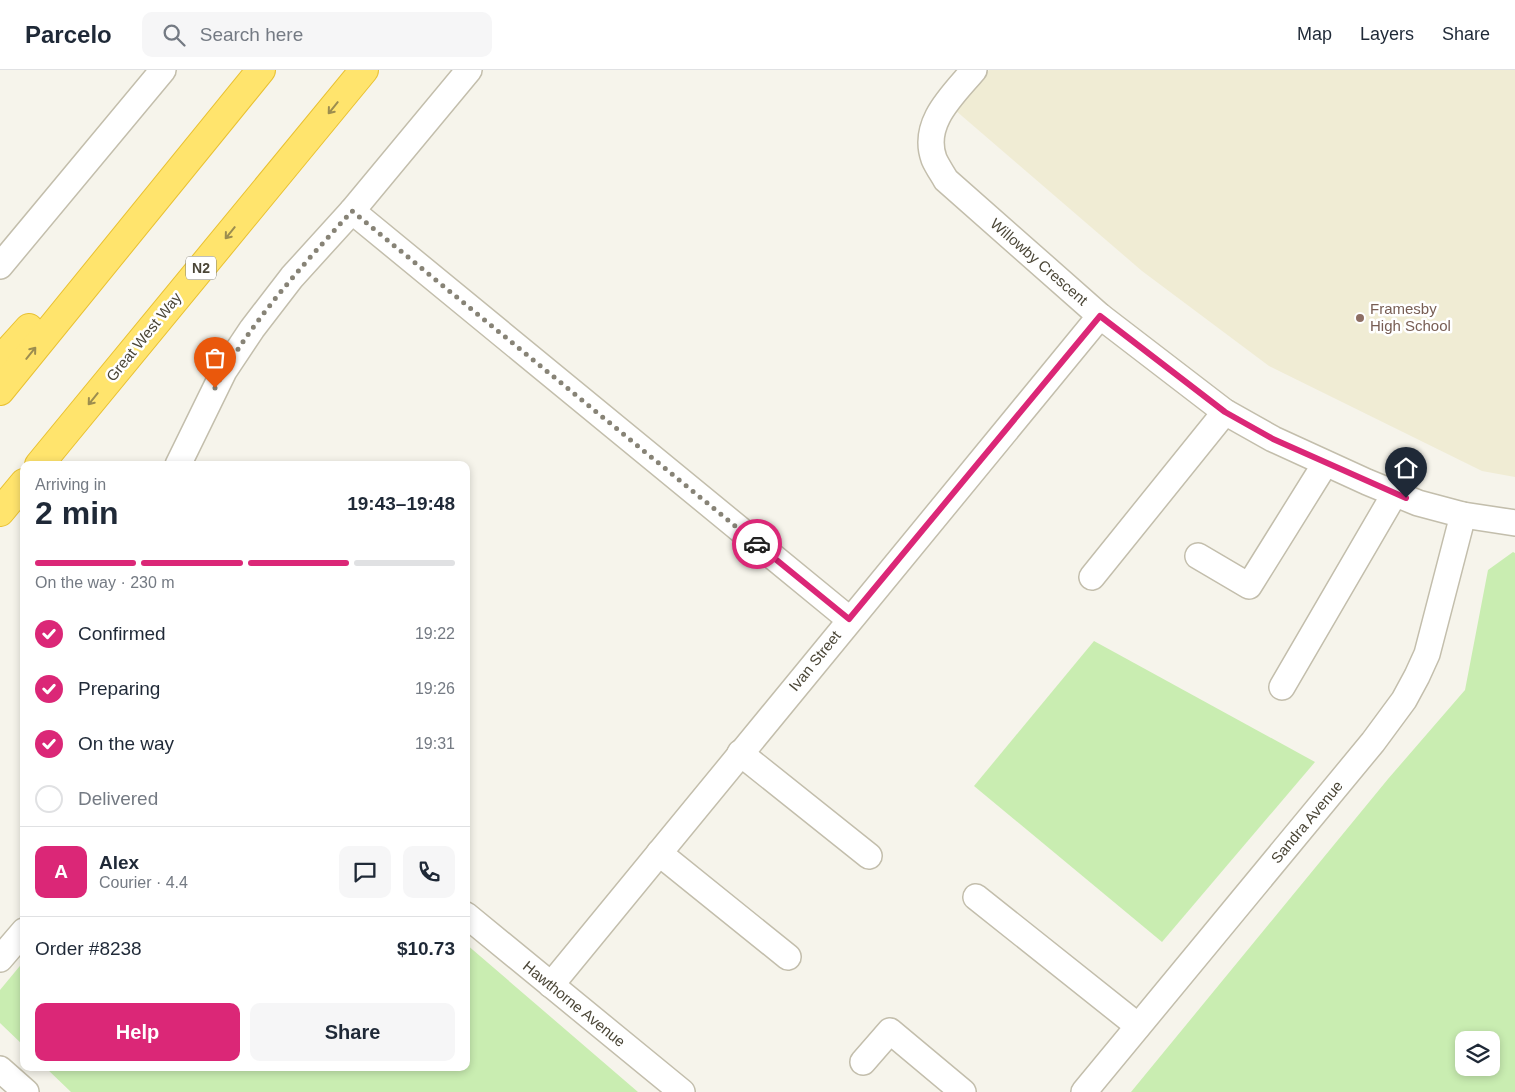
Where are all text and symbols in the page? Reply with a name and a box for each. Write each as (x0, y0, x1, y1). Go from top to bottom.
search box (142, 12, 492, 57)
text: Parcelo (25, 21, 112, 48)
icon: search (160, 21, 188, 49)
text: Search here (200, 24, 303, 45)
text: Map (1297, 24, 1332, 44)
text: Layers (1360, 24, 1414, 44)
text: Share (1442, 24, 1490, 44)
one-way arrow (328, 101, 339, 114)
street label: Willowby Crescent (987, 215, 1092, 309)
one-way arrow (224, 226, 235, 239)
road number: N2 (186, 257, 216, 280)
street label: Great West Way (103, 289, 185, 384)
place label: Framesby High School (1370, 300, 1451, 334)
marker: Framesby High School (1354, 312, 1366, 324)
pin (194, 337, 236, 388)
icon: bag (201, 344, 229, 372)
one-way arrow (25, 347, 36, 360)
one-way arrow (88, 392, 99, 405)
pin (1385, 447, 1427, 498)
icon: home (1392, 454, 1420, 482)
text: Arriving in (35, 476, 106, 493)
text: 19:43–19:48 (347, 493, 455, 514)
text: 2 min (35, 495, 119, 531)
courier (732, 519, 782, 569)
icon: car (743, 530, 771, 558)
text: On the way · 230 m (35, 574, 175, 591)
icon: check (35, 620, 63, 648)
text: Confirmed (78, 623, 166, 644)
text: 19:22 (415, 625, 455, 642)
street label: Ivan Street (785, 627, 845, 694)
icon: check (35, 675, 63, 703)
text: Preparing (78, 678, 160, 699)
text: 19:26 (415, 680, 455, 697)
icon: check (35, 730, 63, 758)
text: On the way (78, 733, 174, 754)
text: 19:31 (415, 735, 455, 752)
street label: Sandra Avenue (1267, 777, 1346, 866)
text: Delivered (78, 788, 158, 809)
button: chat (339, 846, 391, 898)
button: phone (403, 846, 455, 898)
text: Alex (99, 852, 139, 873)
text: A (54, 861, 68, 882)
text: Courier · 4.4 (99, 874, 188, 891)
text: Order #8238 (35, 938, 142, 959)
text: $10.73 (397, 938, 455, 959)
street label: Hawthorne Avenue (520, 957, 629, 1050)
button: Help (35, 1003, 240, 1061)
button: Share (250, 1003, 455, 1061)
map controls (1455, 1031, 1500, 1076)
button: layers (1455, 1031, 1500, 1076)

